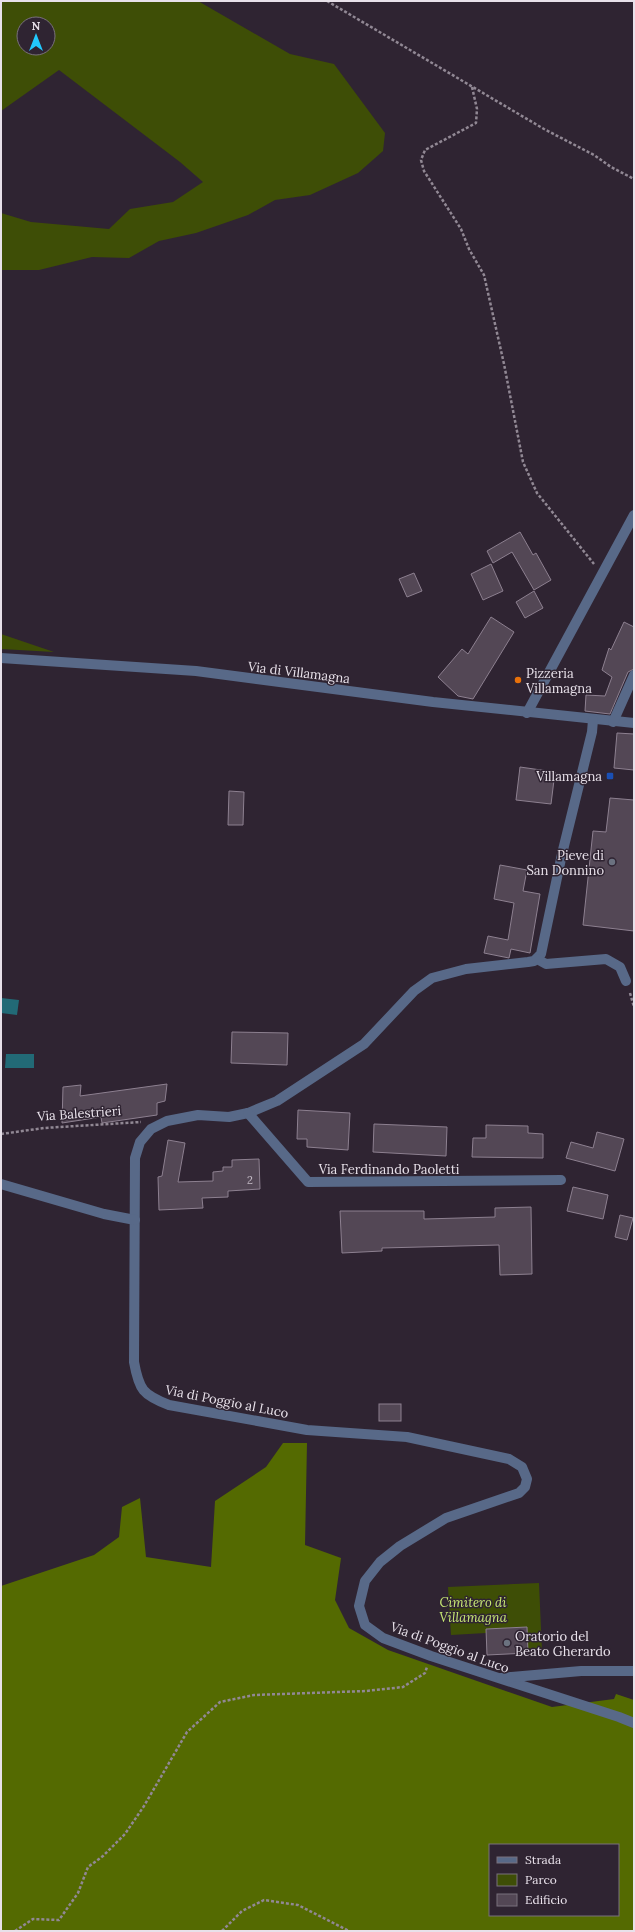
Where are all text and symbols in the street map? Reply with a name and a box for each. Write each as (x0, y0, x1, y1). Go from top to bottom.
north arrow (16, 16, 56, 56)
text: N (32, 19, 41, 33)
street label: Via di Villamagna (246, 658, 351, 687)
place label: Pizzeria Villamagna (525, 665, 592, 697)
marker: Pizzeria Villamagna (513, 675, 523, 685)
place label: Villamagna (535, 768, 602, 785)
marker: Villamagna (605, 771, 615, 781)
place label: Pieve di San Donnino (526, 847, 604, 879)
marker: Pieve di San Donnino (607, 857, 617, 867)
street label: Via Balestrieri (35, 1102, 122, 1125)
street label: Via Ferdinando Paoletti (318, 1161, 460, 1178)
house number: 2 (247, 1173, 253, 1187)
street label: Via di Poggio al Luco (163, 1381, 290, 1422)
park label: Cimitero di Villamagna (439, 1594, 508, 1626)
street label: Via di Poggio al Luco (387, 1618, 512, 1677)
place label: Oratorio del Beato Gherardo (515, 1628, 611, 1660)
marker: Oratorio del Beato Gherardo (502, 1638, 512, 1648)
legend (489, 1844, 619, 1916)
text: Strada (525, 1852, 561, 1867)
text: Parco (525, 1872, 557, 1887)
text: Edificio (525, 1892, 567, 1907)

